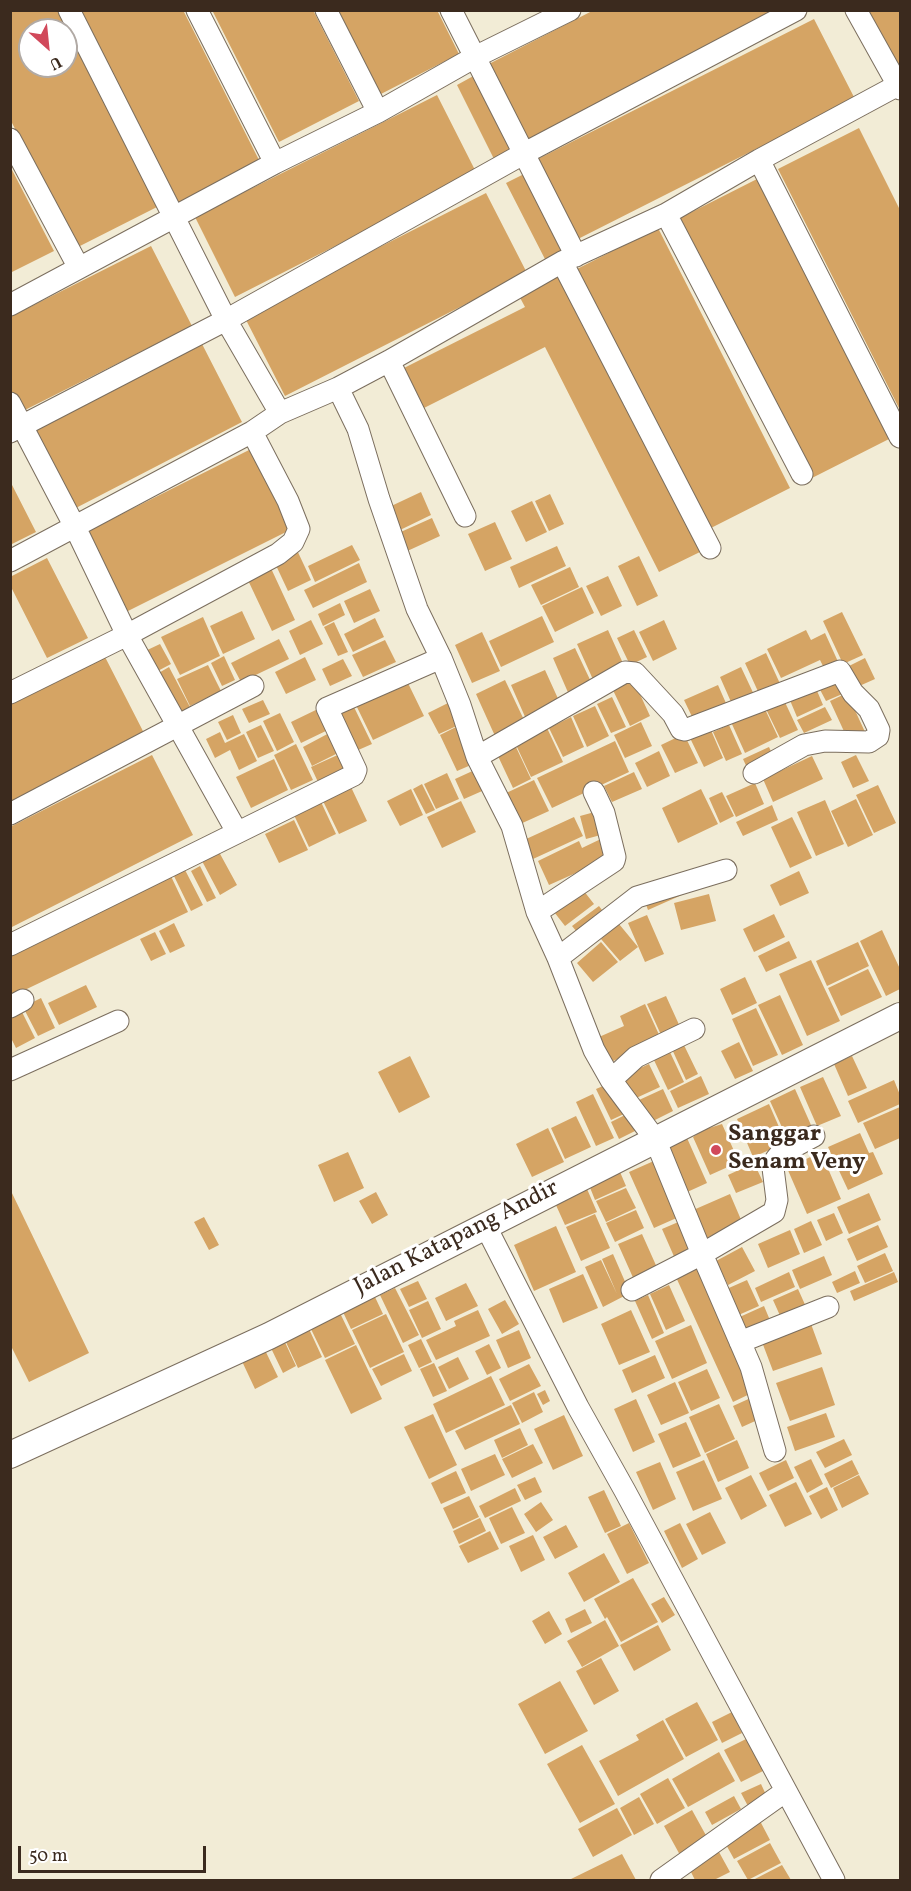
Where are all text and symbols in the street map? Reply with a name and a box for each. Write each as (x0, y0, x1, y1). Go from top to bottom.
north arrow (18, 18, 78, 78)
text: U (45, 50, 65, 75)
place label: Sanggar Senam Veny (728, 1122, 865, 1178)
marker: Sanggar Senam Veny (709, 1143, 723, 1157)
street label: Jalan Katapang Andir (350, 1175, 564, 1303)
scale bar (21, 1834, 208, 1872)
text: 50 m (29, 1844, 68, 1869)

